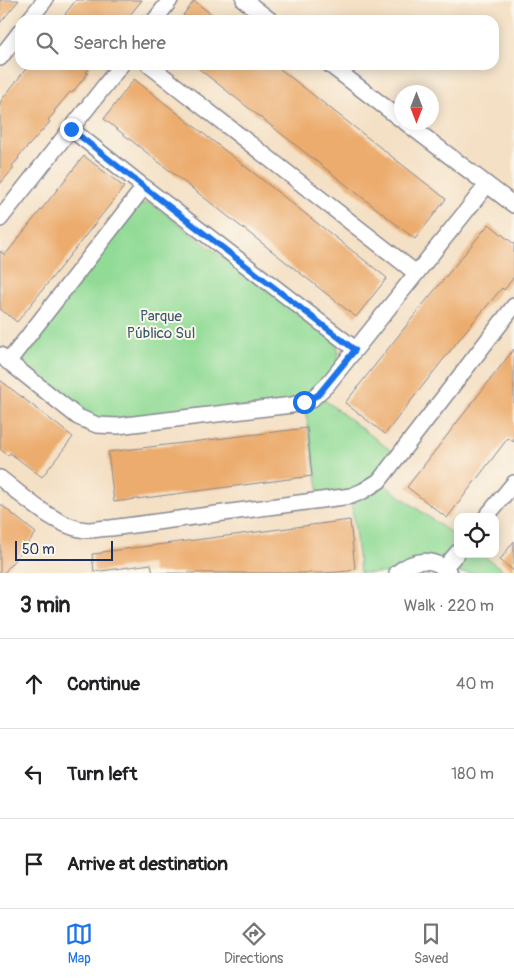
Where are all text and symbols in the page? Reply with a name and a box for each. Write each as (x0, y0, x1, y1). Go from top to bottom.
search box (15, 15, 499, 70)
icon: search (33, 29, 61, 57)
text: Search here (73, 31, 166, 55)
north arrow (394, 85, 439, 130)
route end (60, 118, 83, 141)
park label: Parque Público Sul (127, 307, 195, 343)
route start (293, 391, 316, 414)
map controls (454, 513, 499, 558)
button: locate (454, 513, 499, 558)
scale bar (15, 538, 112, 561)
text: 50 m (22, 541, 55, 558)
text: 3 min (20, 592, 70, 619)
text: Walk · 220 m (404, 596, 494, 616)
icon: ahead (20, 670, 48, 698)
text: Continue (67, 672, 140, 696)
text: 40 m (456, 674, 494, 694)
icon: left (20, 760, 48, 788)
text: Turn left (67, 762, 137, 786)
text: 180 m (451, 764, 494, 784)
icon: arrive (20, 850, 48, 878)
text: Arrive at destination (67, 852, 228, 876)
tab: Map (65, 920, 93, 967)
tab: Directions (224, 920, 283, 967)
tab: Saved (414, 920, 449, 967)

